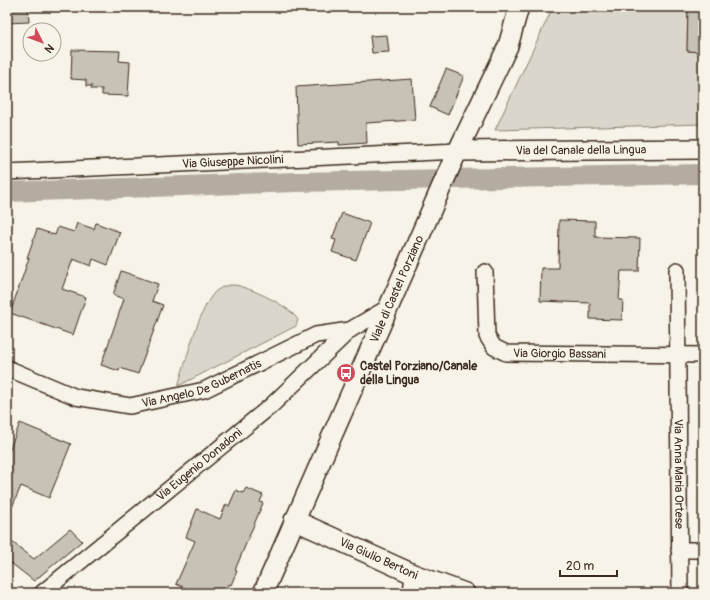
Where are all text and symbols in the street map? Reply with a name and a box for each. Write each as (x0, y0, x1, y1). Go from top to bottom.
north arrow (22, 22, 62, 62)
text: N (41, 41, 56, 56)
street label: Via del Canale della Lingua (516, 142, 647, 158)
street label: Via Giuseppe Nicolini (182, 152, 284, 171)
street label: Viale di Castel Porziano (366, 232, 427, 345)
street label: Via Giorgio Bassani (513, 346, 606, 362)
street label: Via Angelo De Gubernatis (140, 355, 264, 411)
place label: Castel Porziano/Canale della Lingua (360, 359, 478, 388)
bus stop icon: Castel Porziano/Canale della Lingua (335, 362, 357, 384)
street label: Via Anna Maria Ortese (671, 419, 687, 529)
street label: Via Eugenio Donadoni (153, 425, 245, 504)
street label: Via Giulio Bertoni (337, 534, 420, 583)
scale bar (560, 552, 617, 578)
text: 20 m (566, 559, 595, 574)

